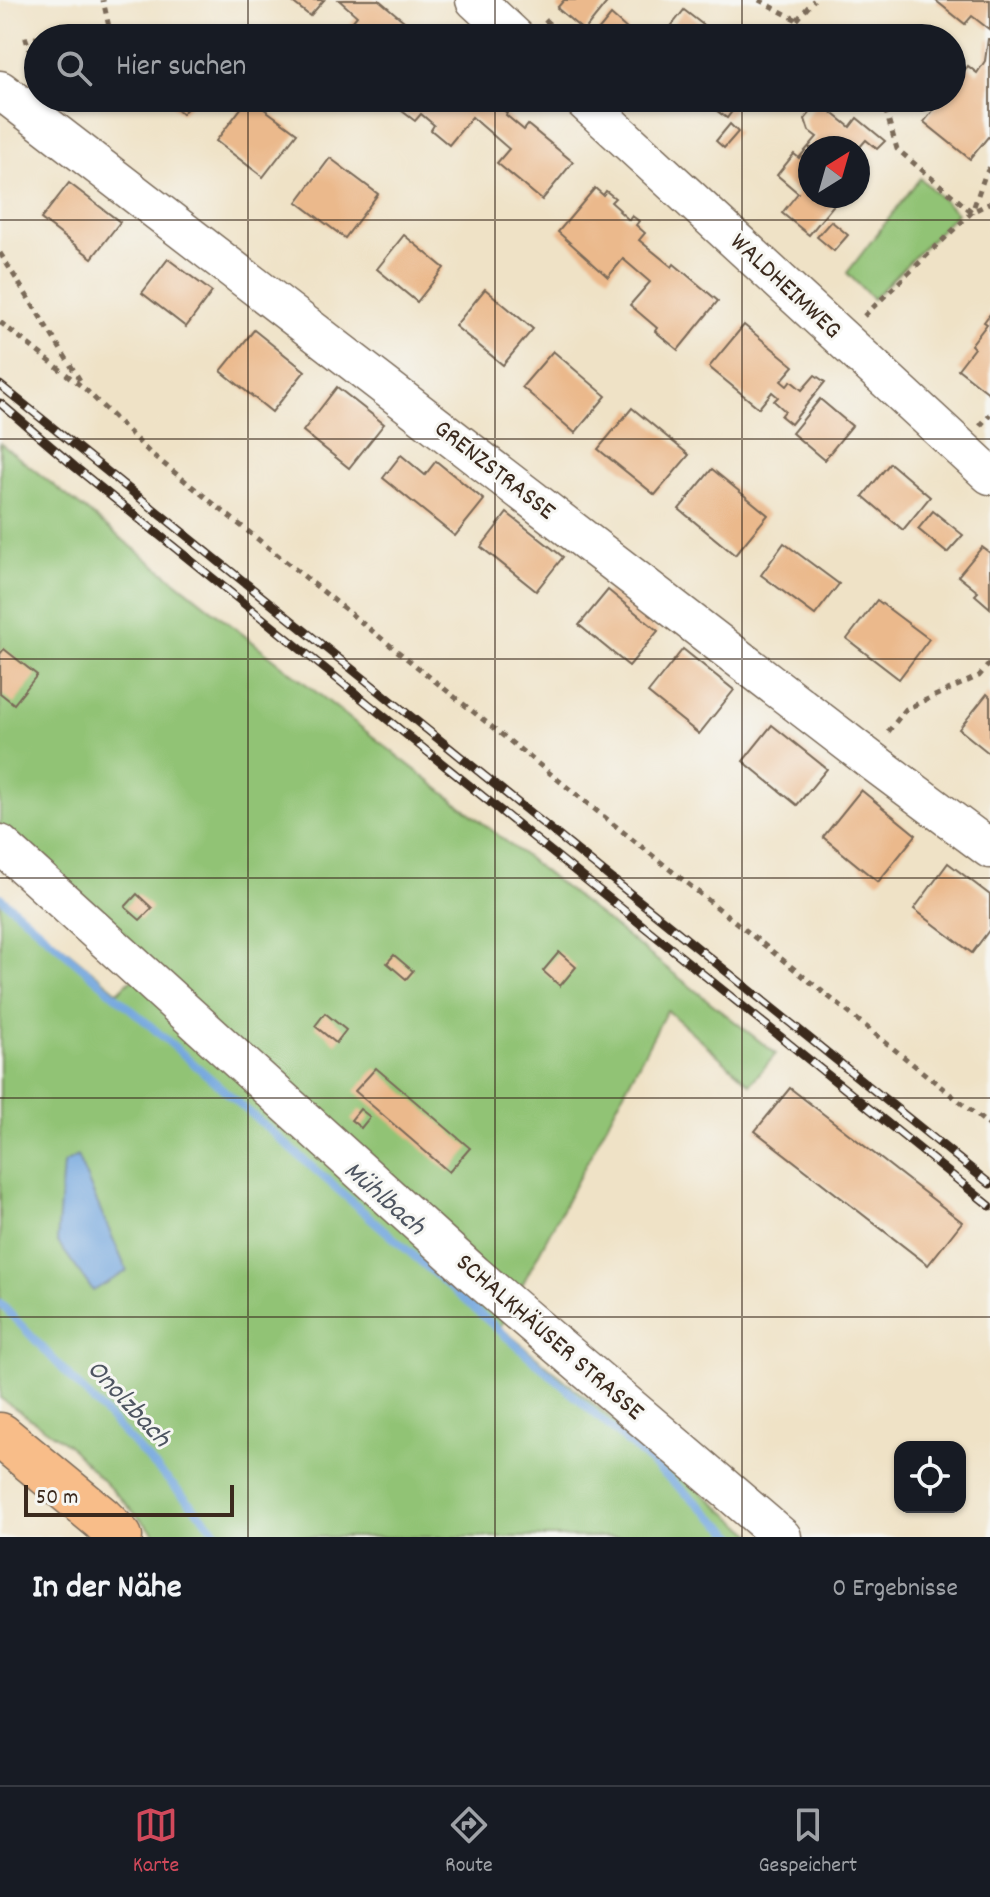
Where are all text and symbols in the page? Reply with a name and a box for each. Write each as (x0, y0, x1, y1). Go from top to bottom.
search box (24, 24, 966, 112)
icon: search (52, 46, 96, 90)
text: Hier suchen (116, 47, 246, 90)
north arrow (798, 136, 870, 208)
street label: WALDHEIMWEG (721, 225, 849, 349)
street label: GRENZSTRASSE (425, 412, 563, 530)
water label: Mühlbach (333, 1153, 434, 1248)
street label: SCHALKHÄUSER STRASSE (447, 1246, 652, 1431)
water label: Onolzbach (76, 1352, 179, 1459)
map controls (894, 1441, 966, 1513)
button: locate (894, 1441, 966, 1513)
scale bar (24, 1481, 234, 1517)
text: 50 m (36, 1483, 78, 1514)
text: In der Nähe (32, 1565, 182, 1614)
text: 0 Ergebnisse (832, 1571, 958, 1608)
tab: Karte (133, 1803, 179, 1882)
tab: Route (445, 1803, 493, 1882)
tab: Gespeichert (758, 1803, 857, 1882)

